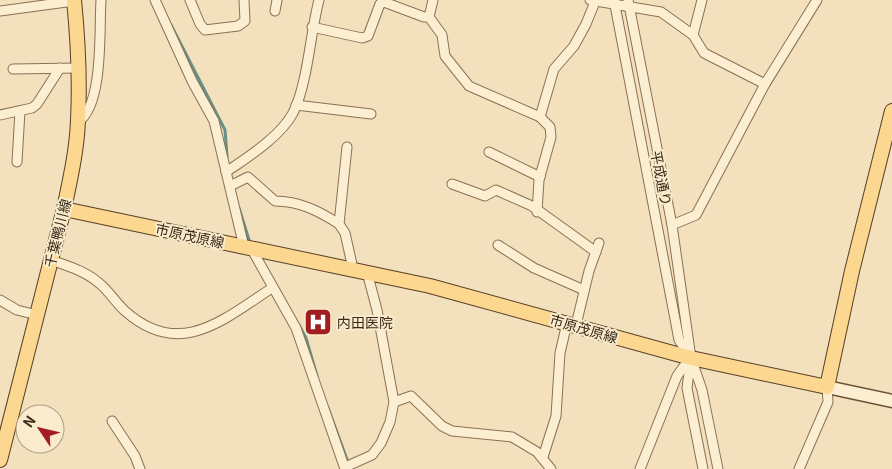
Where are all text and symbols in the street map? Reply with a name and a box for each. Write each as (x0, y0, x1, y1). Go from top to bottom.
street label: 平成通り (647, 149, 677, 207)
street label: 千葉鴨川線 (39, 197, 75, 269)
street label: 市原茂原線 (154, 218, 226, 252)
hospital icon: 内田医院 (303, 307, 333, 337)
street label: 市原茂原線 (548, 309, 620, 347)
place label: 内田医院 (337, 312, 393, 332)
north arrow (15, 404, 65, 454)
text: N (17, 411, 40, 431)

